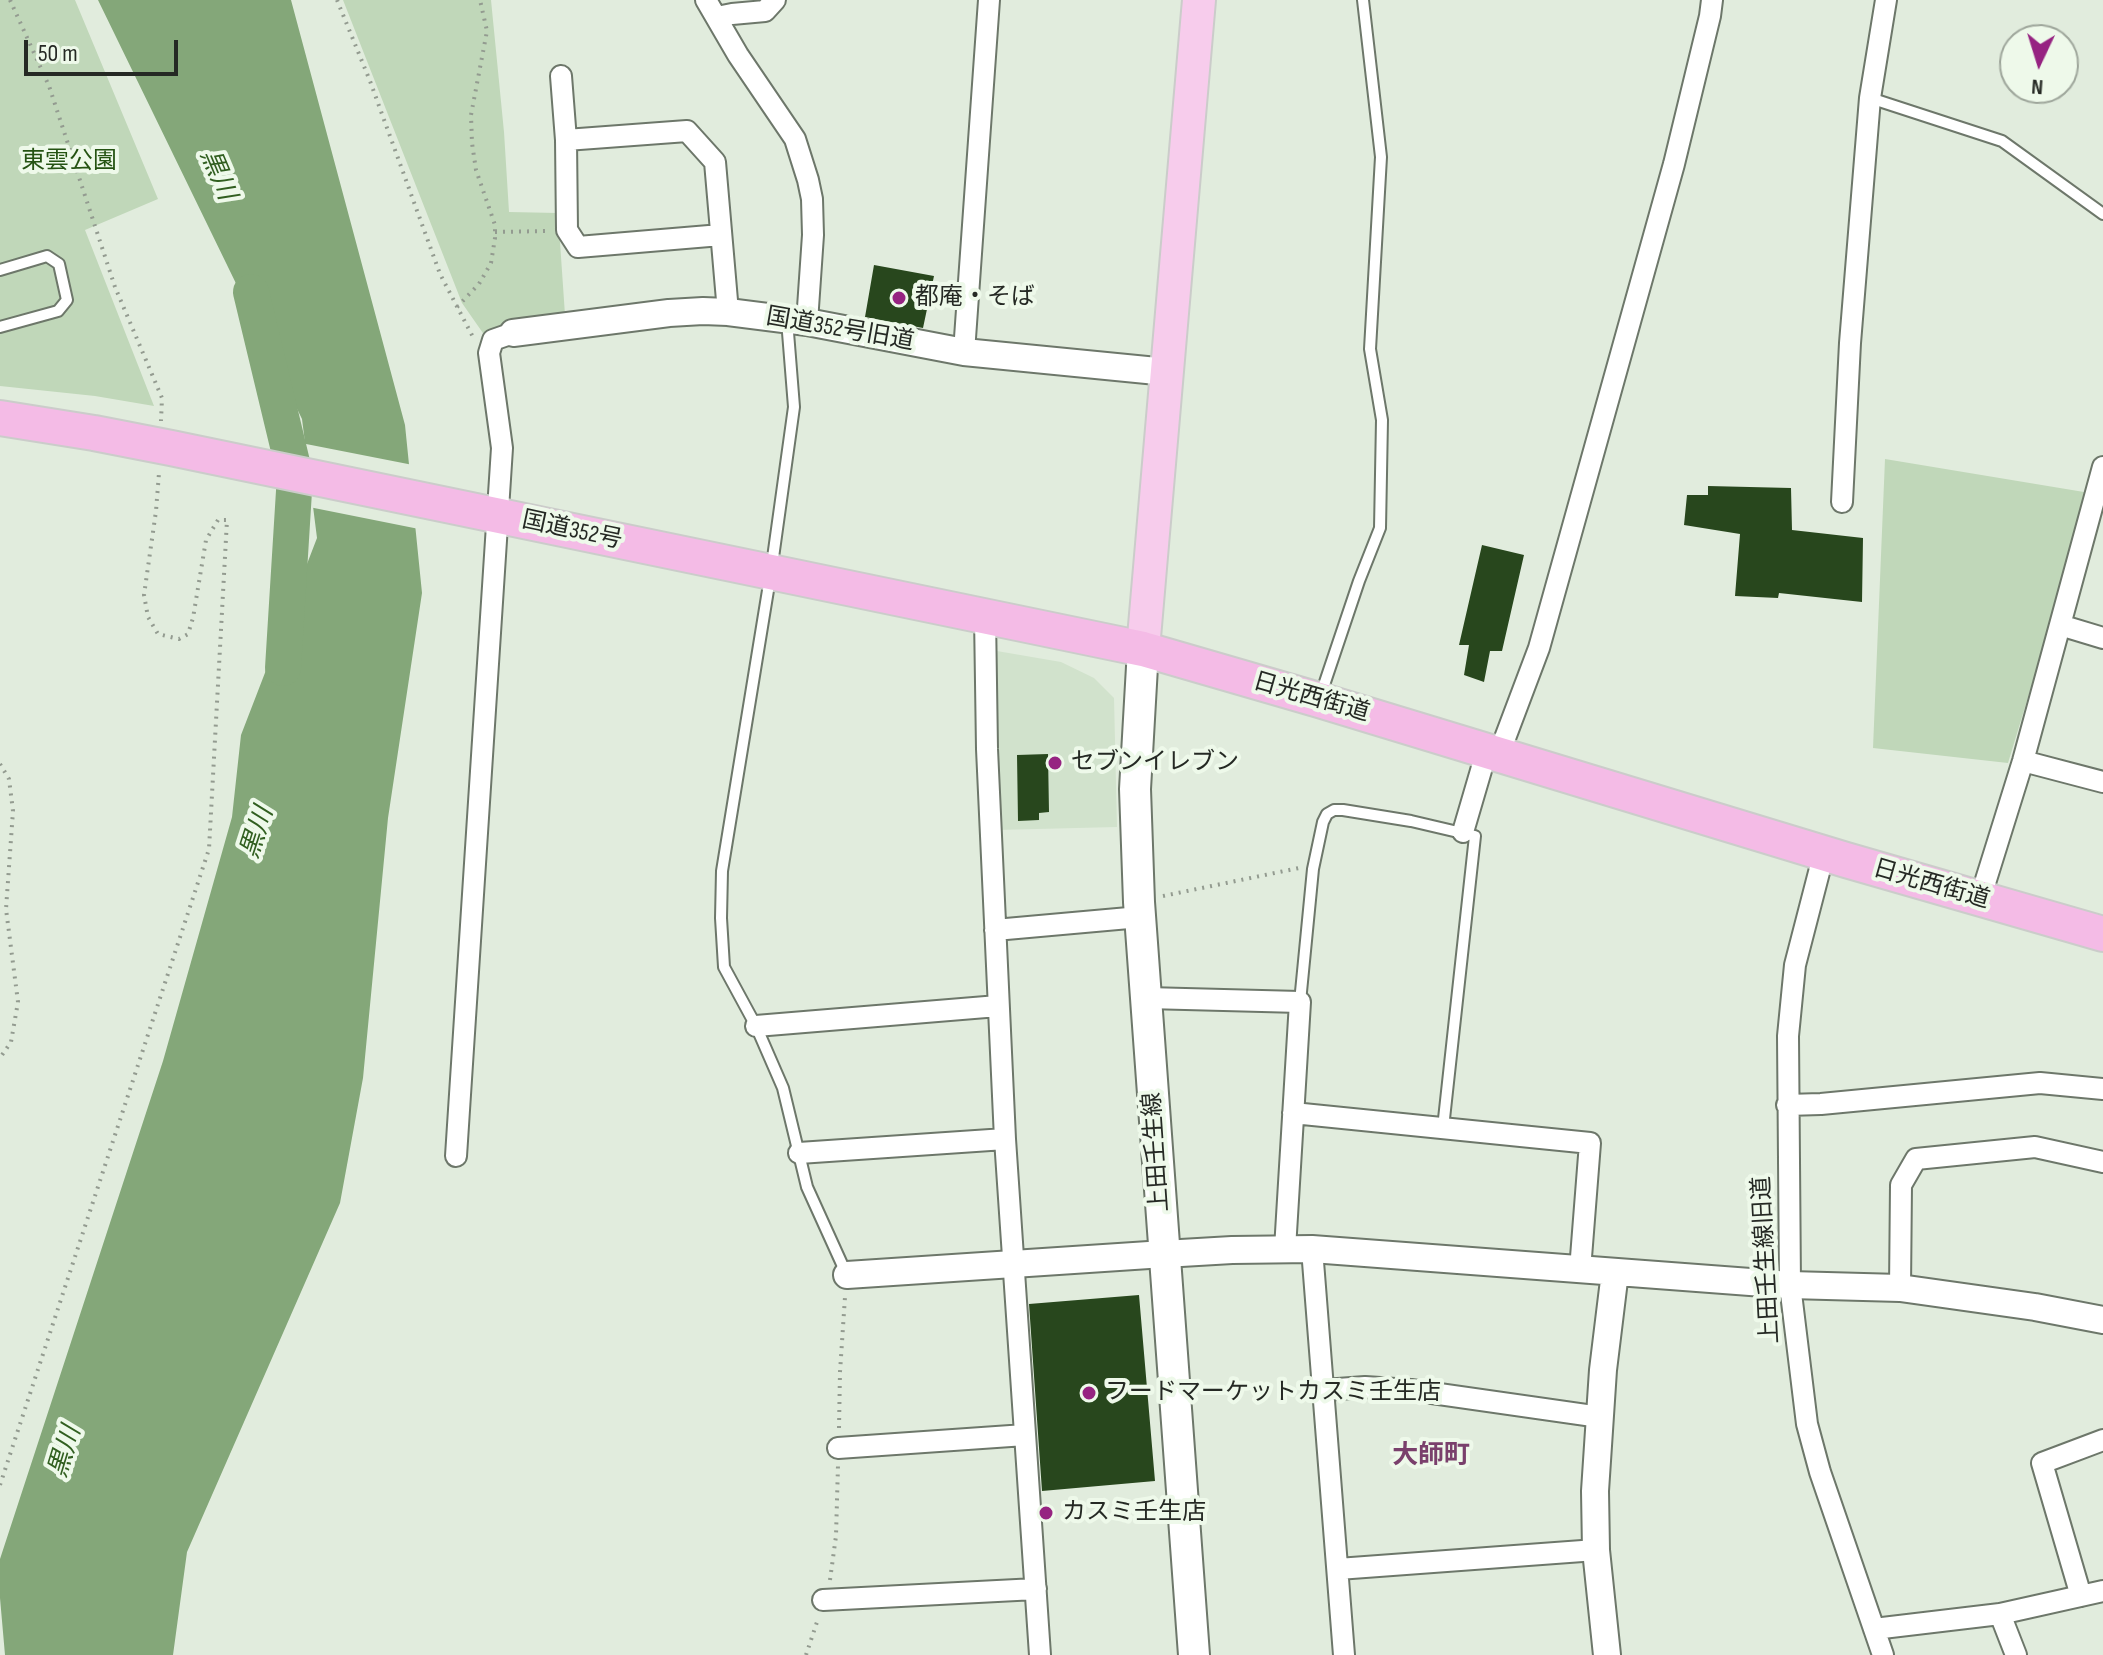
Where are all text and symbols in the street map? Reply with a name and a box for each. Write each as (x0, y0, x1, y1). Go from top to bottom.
scale bar (28, 24, 182, 74)
north arrow (1999, 24, 2079, 104)
text: 50 m (38, 39, 78, 68)
text: N (2031, 73, 2044, 100)
water label: 黒川 (192, 145, 242, 205)
park label: 東雲公園 (21, 148, 117, 176)
place label: 都庵・そば (915, 284, 1035, 312)
marker: 都庵・そば (890, 289, 908, 307)
street label: 国道352号旧道 (764, 303, 916, 357)
street label: 国道352号 (519, 506, 625, 556)
street label: 日光西街道 (1249, 668, 1373, 728)
place label: セブンイレブン (1071, 749, 1239, 777)
marker: セブンイレブン (1046, 754, 1064, 772)
water label: 黒川 (235, 803, 281, 863)
street label: 日光西街道 (1869, 855, 1993, 915)
street label: 上田壬生線 (1138, 1091, 1176, 1213)
street label: 上田壬生線旧道 (1748, 1175, 1786, 1345)
place label: フードマーケットカスミ壬生店 (1105, 1379, 1441, 1407)
marker: フードマーケットカスミ壬生店 (1080, 1384, 1098, 1402)
water label: 黒川 (43, 1423, 89, 1481)
district label: 大師町 (1392, 1440, 1470, 1472)
place label: カスミ壬生店 (1062, 1499, 1206, 1527)
marker: カスミ壬生店 (1037, 1504, 1055, 1522)

